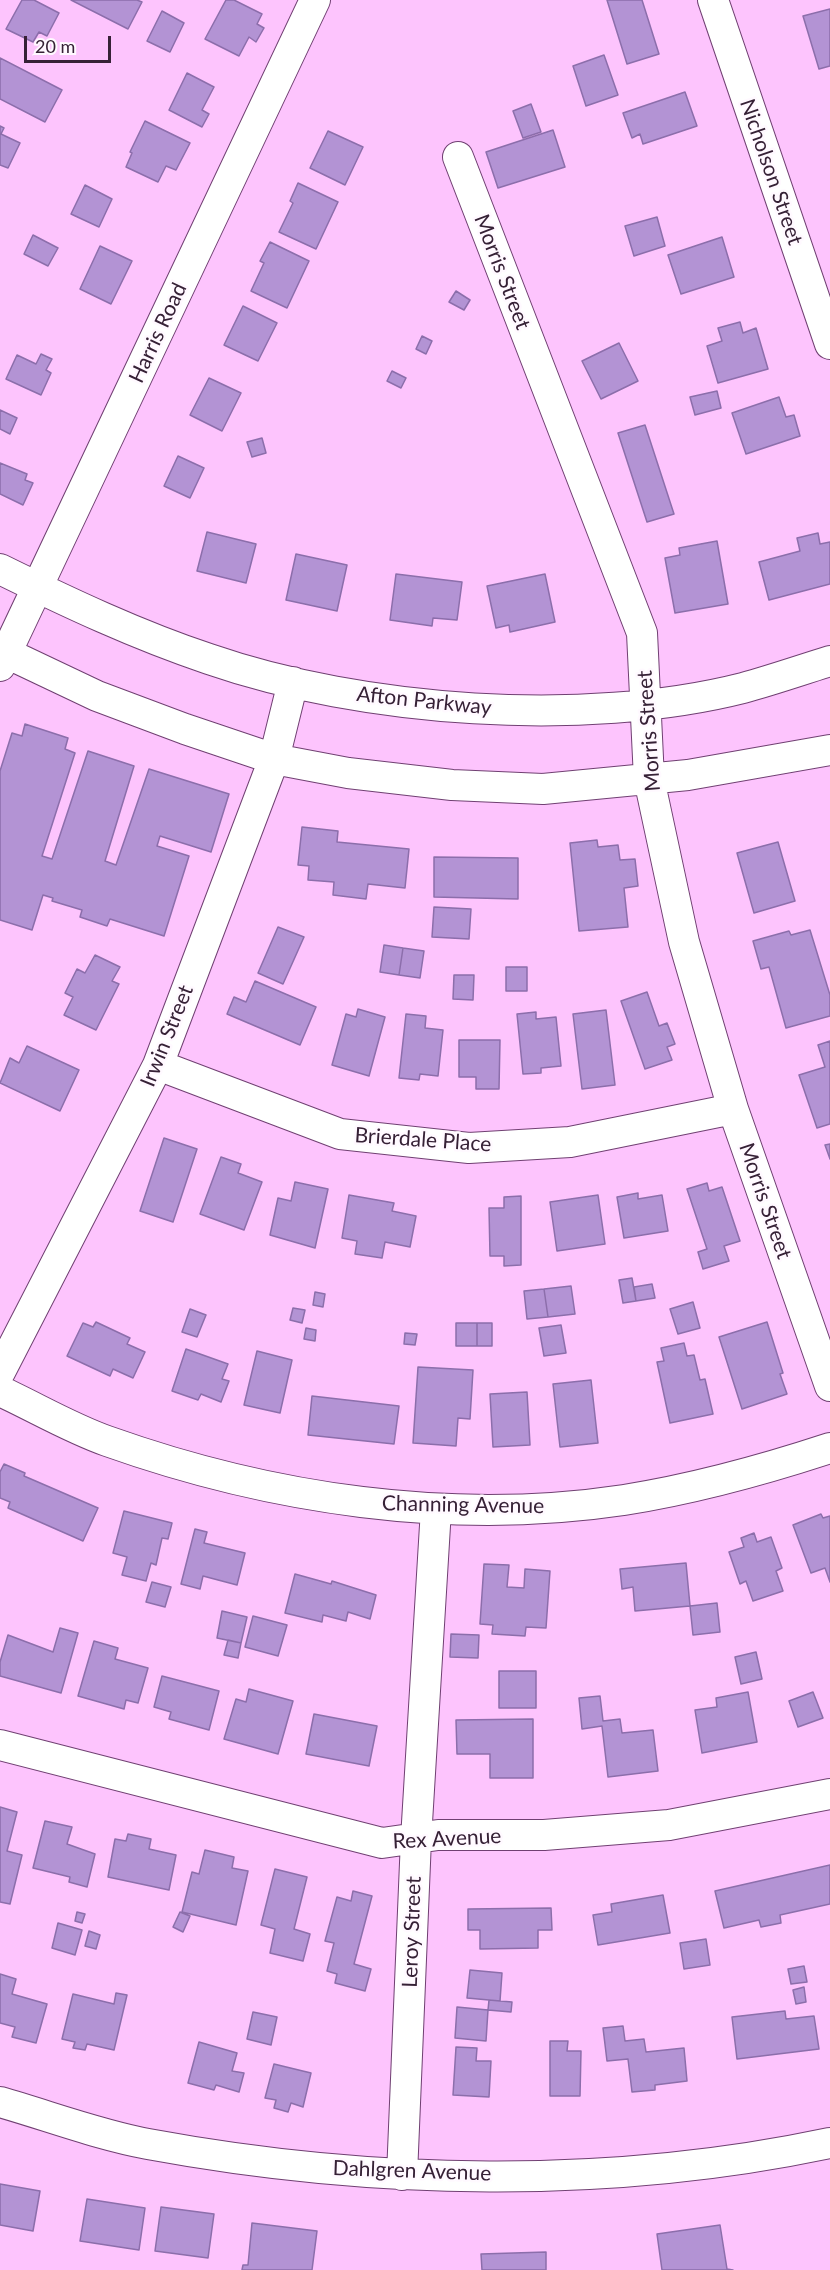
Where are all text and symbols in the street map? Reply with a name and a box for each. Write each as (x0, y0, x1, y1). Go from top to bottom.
scale bar (27, 24, 114, 62)
text: 20 m (35, 35, 75, 57)
street label: Nicholson Street (734, 96, 808, 248)
street label: Morris Street (469, 211, 535, 333)
street label: Harris Road (124, 279, 192, 387)
street label: Morris Street (632, 670, 666, 792)
street label: Afton Parkway (355, 681, 493, 721)
street label: Irwin Street (135, 982, 199, 1090)
street label: Brierdale Place (354, 1123, 492, 1157)
street label: Morris Street (733, 1140, 797, 1262)
street label: Channing Avenue (382, 1491, 544, 1519)
street label: Rex Avenue (392, 1824, 502, 1854)
street label: Leroy Street (397, 1876, 427, 1988)
street label: Dahlgren Avenue (332, 2156, 492, 2186)

